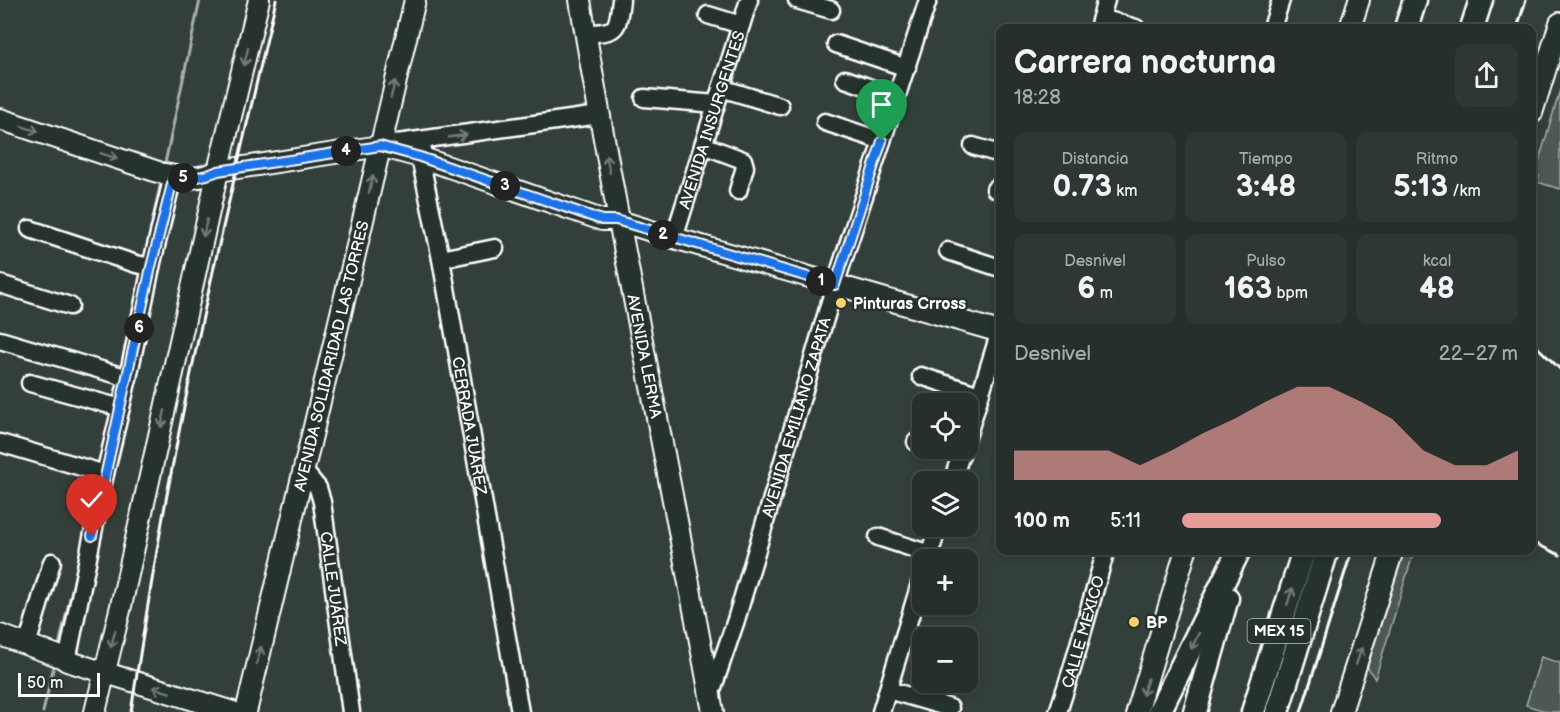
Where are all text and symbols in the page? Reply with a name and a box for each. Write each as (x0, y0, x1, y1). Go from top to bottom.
street label: AVENIDA INSURGENTES (676, 29, 750, 211)
text: Carrera nocturna (1014, 43, 1276, 83)
button: share (1455, 44, 1518, 107)
one-way arrow (239, 47, 251, 66)
pin (856, 79, 907, 141)
one-way arrow (388, 80, 400, 99)
text: 18:28 (1014, 86, 1061, 110)
icon: arrive (865, 88, 898, 121)
one-way arrow (20, 124, 39, 135)
one-way arrow (448, 130, 468, 141)
pin: 4 (331, 136, 361, 166)
text: 4 (341, 141, 351, 160)
text: Distancia (1061, 150, 1129, 169)
text: Tiempo (1239, 150, 1293, 169)
text: Ritmo (1416, 150, 1458, 169)
one-way arrow (99, 151, 118, 162)
one-way arrow (602, 155, 614, 174)
pin: 5 (168, 163, 198, 193)
text: 5 (178, 168, 188, 187)
text: 0.73 (1053, 169, 1112, 205)
text: 3:48 (1236, 169, 1296, 205)
text: 5:13 (1393, 169, 1448, 205)
pin: 3 (490, 171, 520, 201)
one-way arrow (366, 174, 377, 194)
text: 3 (500, 176, 510, 195)
text: km (1112, 182, 1137, 201)
text: /km (1448, 182, 1481, 201)
one-way arrow (199, 218, 210, 237)
street label: AVENIDA SOLIDARIDAD LAS TORRES (291, 219, 374, 494)
pin: 2 (648, 220, 678, 250)
text: 2 (658, 225, 668, 244)
text: Desnivel (1064, 252, 1126, 271)
text: Pulso (1246, 252, 1286, 271)
text: kcal (1423, 252, 1451, 271)
pin: 1 (806, 266, 836, 296)
text: 1 (818, 271, 824, 290)
text: 6 (1077, 271, 1095, 307)
text: 163 (1224, 271, 1272, 307)
text: 48 (1419, 271, 1455, 307)
text: m (1095, 284, 1113, 303)
text: bpm (1272, 284, 1308, 303)
street label: AVENIDA LERMA (622, 293, 665, 420)
place label: Pinturas Crross (853, 295, 966, 314)
marker: Pinturas Crross (834, 296, 848, 310)
pin: 6 (124, 313, 154, 343)
street label: AVENIDA EMILIANO ZAPATA (759, 315, 836, 520)
text: 6 (134, 318, 144, 337)
text: Desnivel (1014, 342, 1091, 366)
text: 22–27 m (1439, 342, 1518, 366)
street label: CERRADA JUÁREZ (447, 355, 490, 497)
map controls (912, 393, 978, 693)
button: locate (912, 393, 978, 459)
one-way arrow (157, 408, 168, 428)
button: layers (912, 471, 978, 537)
pin (66, 474, 117, 536)
icon: check (75, 483, 108, 516)
text: 100 m (1014, 509, 1070, 533)
text: 5:11 (1110, 509, 1141, 533)
street label: CALLE JUÁREZ (315, 530, 350, 647)
button: + (912, 549, 978, 615)
street label: CALLE MÉXICO (1058, 574, 1109, 691)
one-way arrow (1285, 587, 1296, 606)
place label: BP (1146, 614, 1167, 633)
marker: BP (1127, 615, 1141, 629)
road number: MEX 15 (1248, 619, 1310, 643)
button: − (912, 627, 978, 693)
one-way arrow (106, 629, 118, 648)
one-way arrow (1188, 631, 1200, 649)
one-way arrow (254, 646, 266, 665)
one-way arrow (1354, 647, 1365, 666)
scale bar (18, 670, 100, 698)
text: 50 m (27, 674, 63, 693)
one-way arrow (1138, 677, 1149, 696)
one-way arrow (152, 684, 171, 695)

